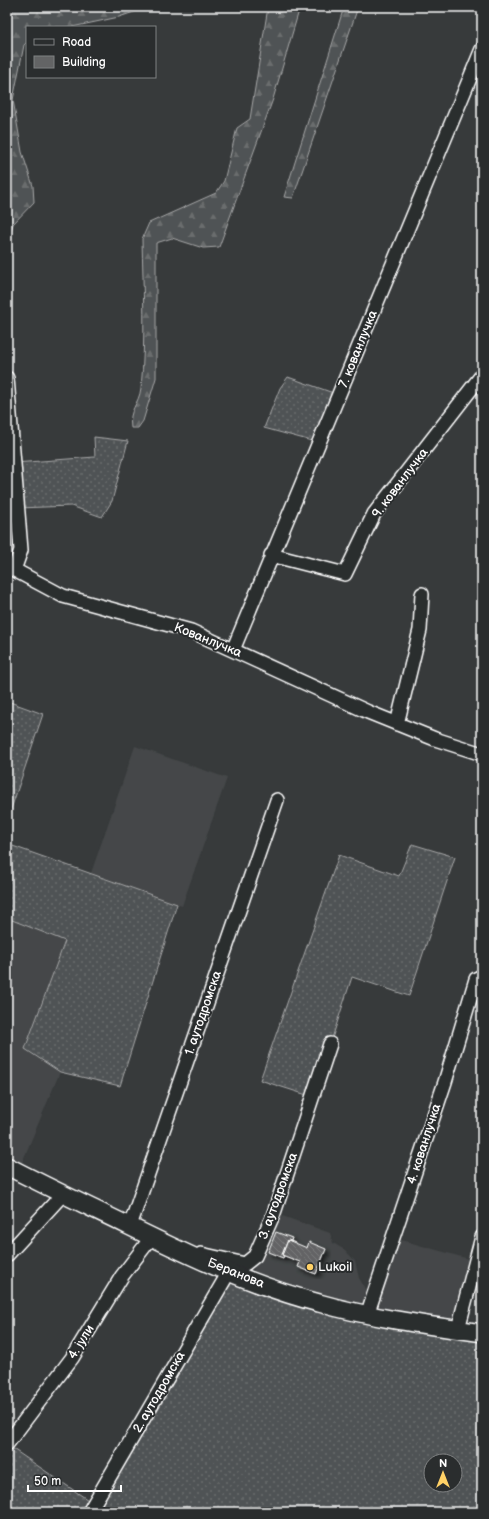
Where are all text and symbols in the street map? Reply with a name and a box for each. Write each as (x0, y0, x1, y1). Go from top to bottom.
legend (26, 26, 156, 78)
text: Road (62, 35, 91, 50)
text: Building (62, 55, 106, 70)
street label: 7. кованлучка (335, 308, 381, 390)
street label: 9. кованлучка (369, 445, 432, 521)
street label: Кованлучка (172, 619, 244, 661)
street label: 1. аутодромска (181, 968, 225, 1057)
street label: 4. кованлучка (403, 1101, 445, 1186)
street label: 3. аутодромска (255, 1150, 301, 1242)
street label: Беранова (205, 1254, 267, 1292)
place label: Lukoil (318, 1259, 352, 1275)
marker: Lukoil (305, 1262, 315, 1272)
street label: 4. јули (64, 1322, 98, 1362)
street label: 2. аутодромска (129, 1348, 189, 1435)
north arrow (423, 1453, 463, 1493)
text: N (439, 1457, 447, 1470)
scale bar (28, 1467, 121, 1493)
text: 50 m (34, 1474, 61, 1489)

